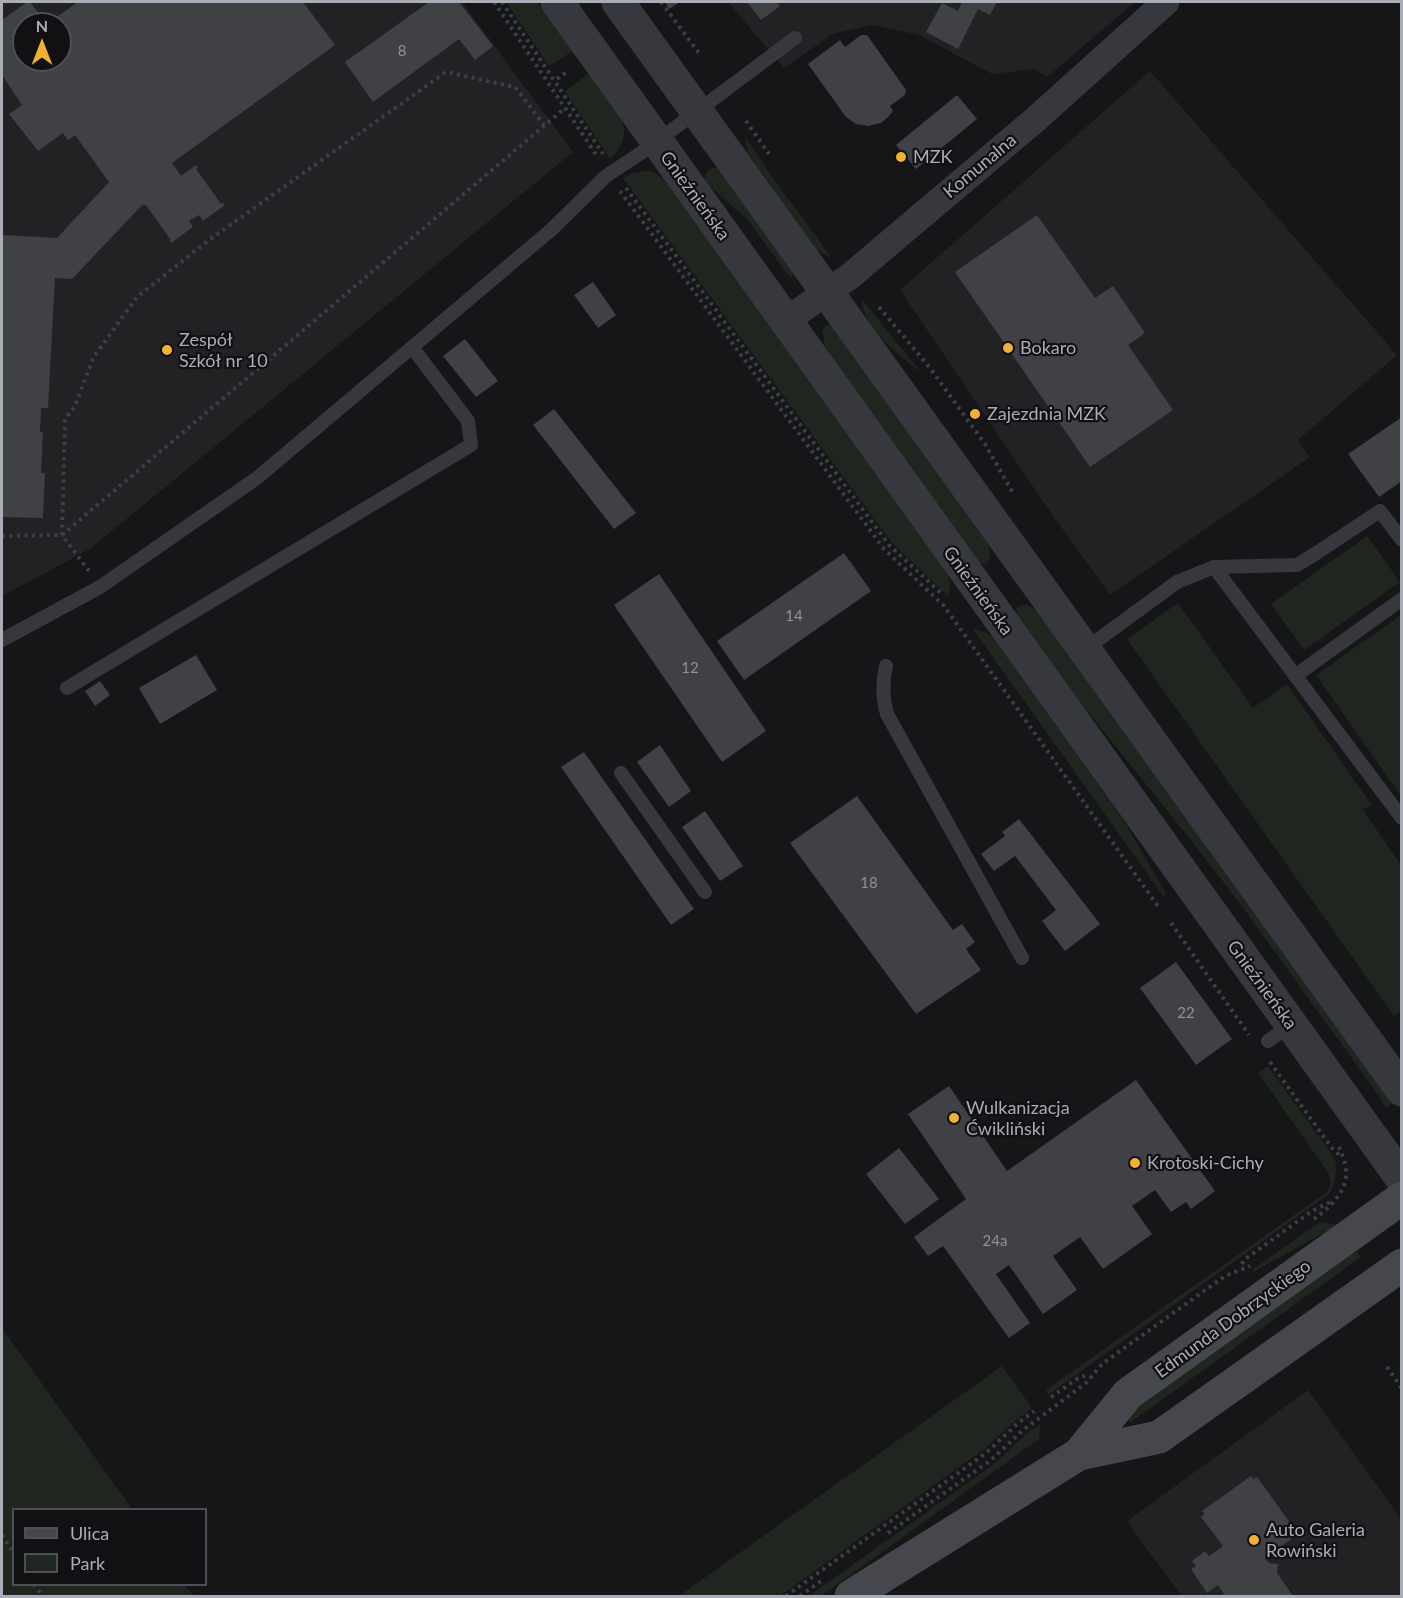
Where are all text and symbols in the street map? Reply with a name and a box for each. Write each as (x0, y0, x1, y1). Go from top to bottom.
north arrow (12, 12, 72, 72)
text: N (36, 16, 48, 35)
house number: 8 (398, 42, 406, 60)
street label: Komunalna (939, 129, 1021, 203)
place label: MZK (913, 146, 952, 168)
street label: Gnieźnieńska (655, 147, 735, 245)
marker: MZK (894, 150, 908, 164)
place label: Zespół Szkół nr 10 (179, 329, 268, 372)
place label: Bokaro (1020, 337, 1076, 359)
marker: Bokaro (1001, 341, 1015, 355)
marker: Zespół Szkół nr 10 (160, 343, 174, 357)
place label: Zajezdnia MZK (987, 403, 1106, 425)
marker: Zajezdnia MZK (968, 407, 982, 421)
street label: Gnieźnieńska (938, 542, 1018, 640)
house number: 14 (785, 607, 803, 625)
house number: 12 (681, 659, 699, 677)
house number: 18 (860, 874, 878, 892)
street label: Gnieźnieńska (1222, 936, 1302, 1034)
house number: 22 (1177, 1004, 1195, 1022)
place label: Wulkanizacja Ćwikliński (966, 1097, 1070, 1140)
marker: Wulkanizacja Ćwikliński (947, 1111, 961, 1125)
place label: Krotoski-Cichy (1147, 1152, 1264, 1174)
marker: Krotoski-Cichy (1128, 1156, 1142, 1170)
house number: 24a (983, 1232, 1007, 1250)
street label: Edmunda Dobrzyckiego (1151, 1255, 1315, 1383)
legend (12, 1508, 207, 1586)
place label: Auto Galeria Rowiński (1266, 1519, 1365, 1562)
text: Ulica (70, 1522, 109, 1544)
marker: Auto Galeria Rowiński (1247, 1533, 1261, 1547)
text: Park (70, 1552, 105, 1574)

